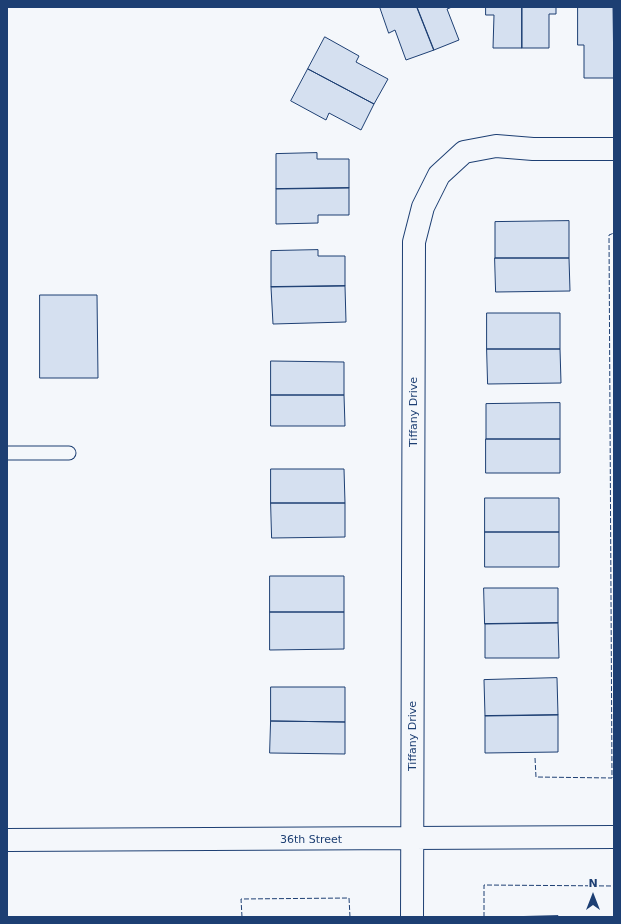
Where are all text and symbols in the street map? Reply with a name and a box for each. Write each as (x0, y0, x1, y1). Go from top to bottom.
street label: Tiffany Drive (407, 377, 421, 447)
street label: Tiffany Drive (406, 701, 420, 771)
street label: 36th Street (280, 833, 342, 847)
north arrow (573, 876, 613, 916)
text: N (588, 877, 598, 890)

